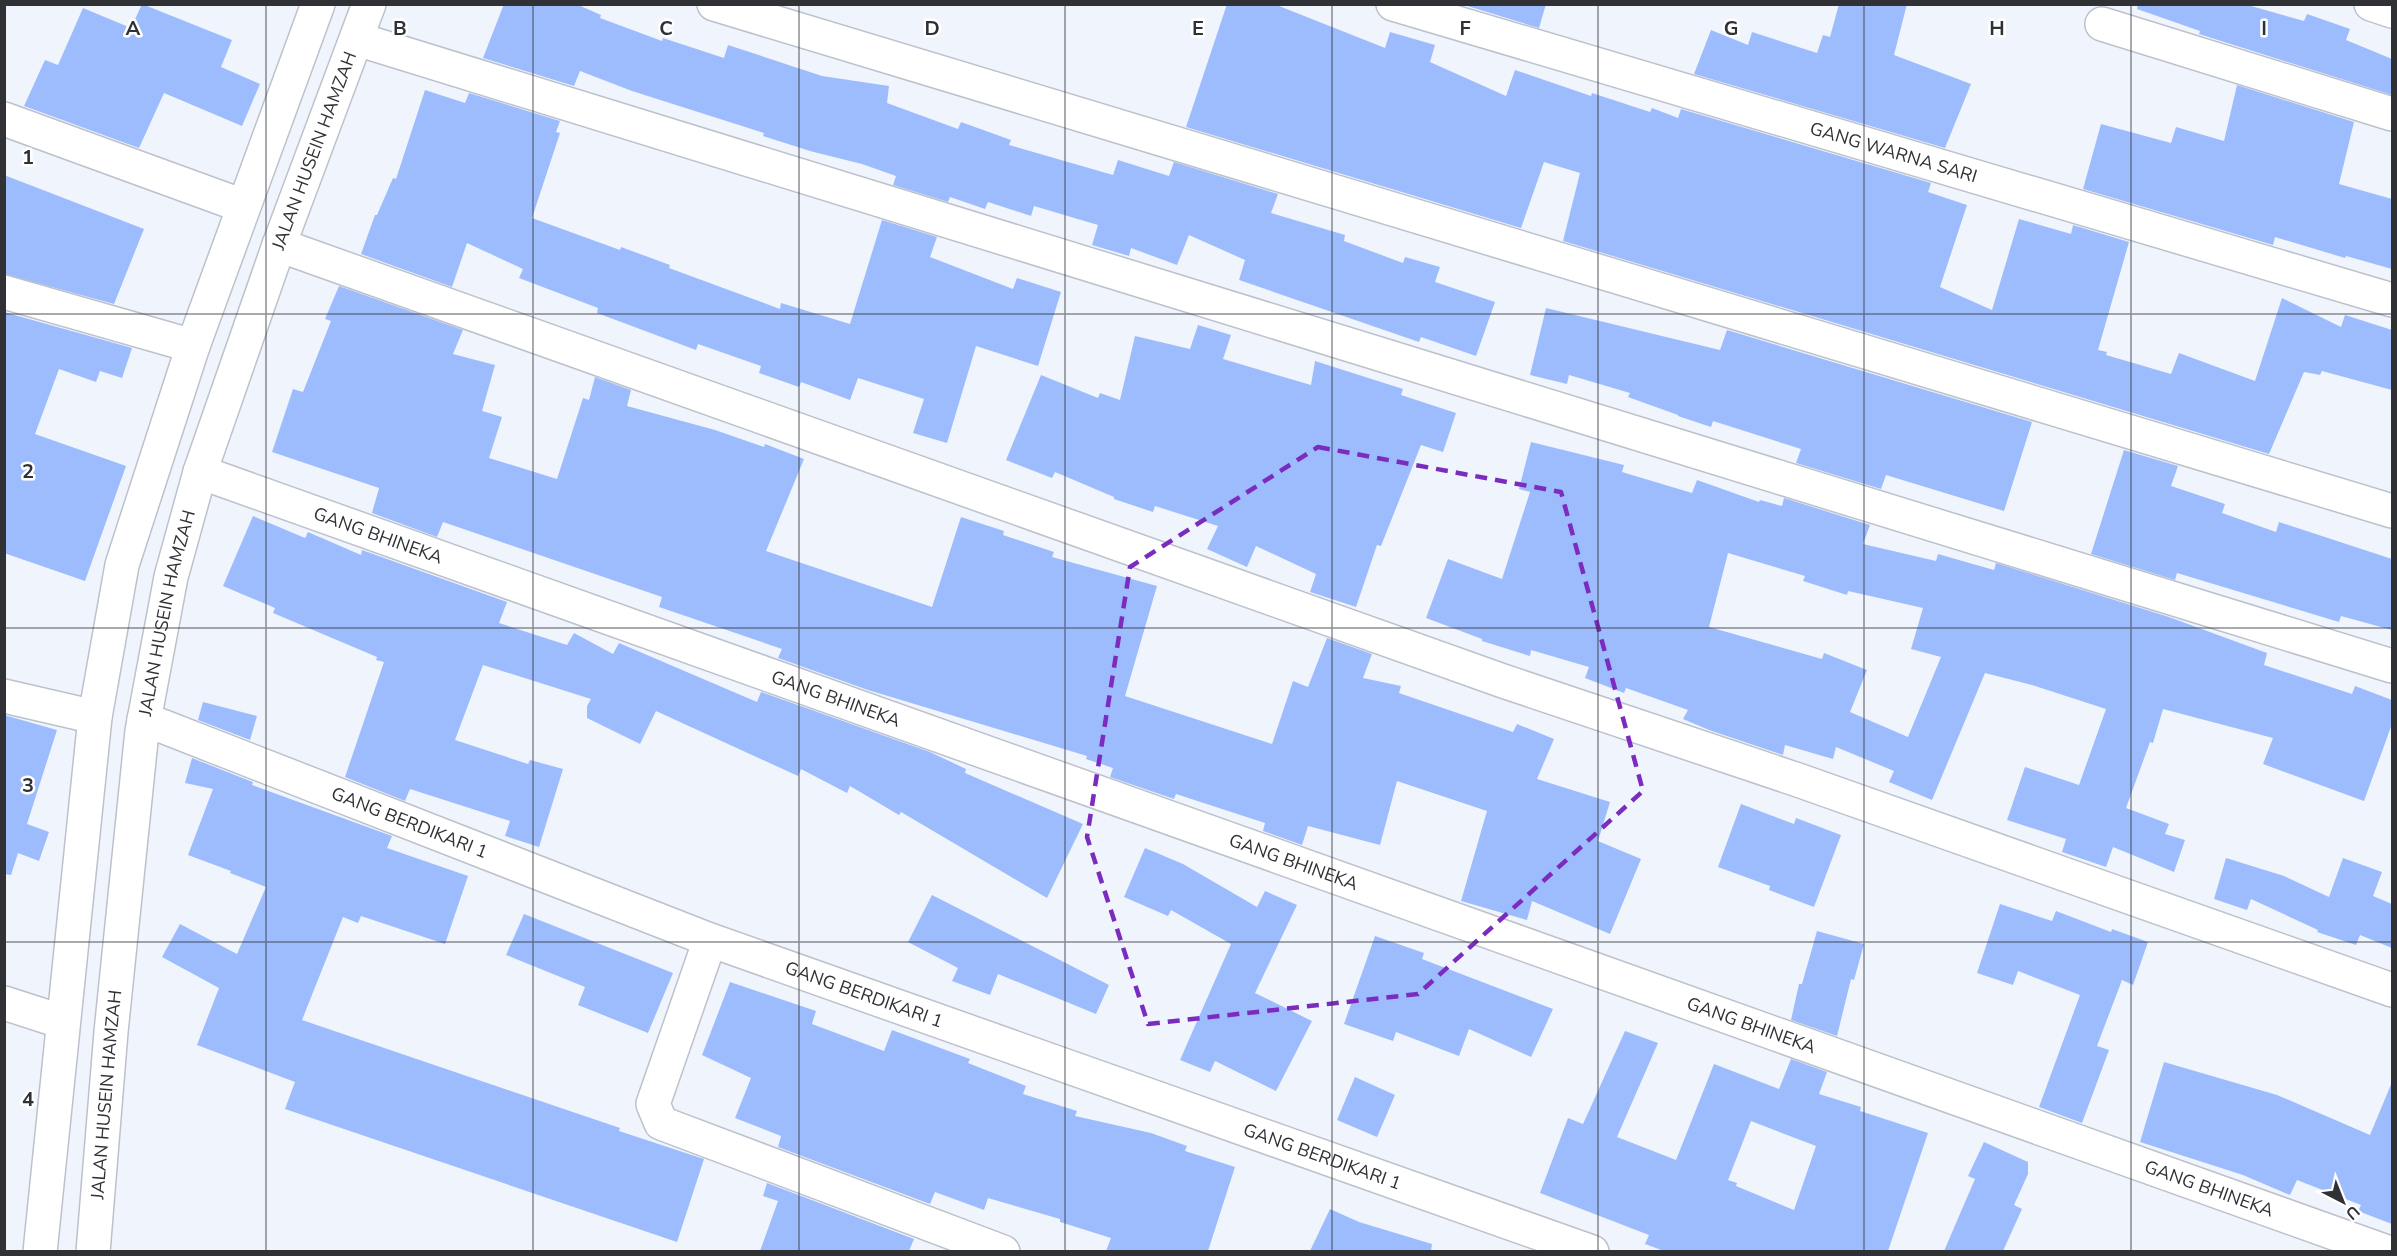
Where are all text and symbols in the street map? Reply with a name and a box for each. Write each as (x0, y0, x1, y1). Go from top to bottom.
text: A (126, 15, 141, 42)
text: B (393, 15, 407, 42)
text: C (659, 15, 673, 42)
text: D (924, 15, 940, 42)
text: E (1192, 15, 1204, 42)
text: F (1459, 15, 1471, 42)
text: G (1724, 15, 1738, 42)
text: H (1989, 15, 2005, 42)
text: I (2261, 15, 2267, 42)
street label: JALAN HUSEIN HAMZAH (266, 48, 362, 254)
street label: GANG WARNA SARI (1807, 116, 1980, 188)
text: 1 (22, 144, 34, 171)
text: 2 (22, 458, 34, 485)
street label: GANG BHINEKA (310, 501, 446, 570)
street label: JALAN HUSEIN HAMZAH (133, 507, 201, 719)
street label: GANG BHINEKA (768, 665, 904, 733)
text: 3 (22, 772, 34, 799)
street label: GANG BERDIKARI 1 (328, 781, 491, 864)
street label: GANG BHINEKA (1226, 828, 1361, 896)
street label: GANG BERDIKARI 1 (782, 956, 946, 1033)
street label: JALAN HUSEIN HAMZAH (85, 989, 127, 1201)
street label: GANG BHINEKA (1683, 991, 1819, 1059)
text: 4 (22, 1086, 34, 1113)
street label: GANG BERDIKARI 1 (1240, 1118, 1404, 1196)
street label: GANG BHINEKA (2141, 1154, 2277, 1223)
north arrow (2313, 1172, 2373, 1232)
text: U (2341, 1200, 2364, 1225)

